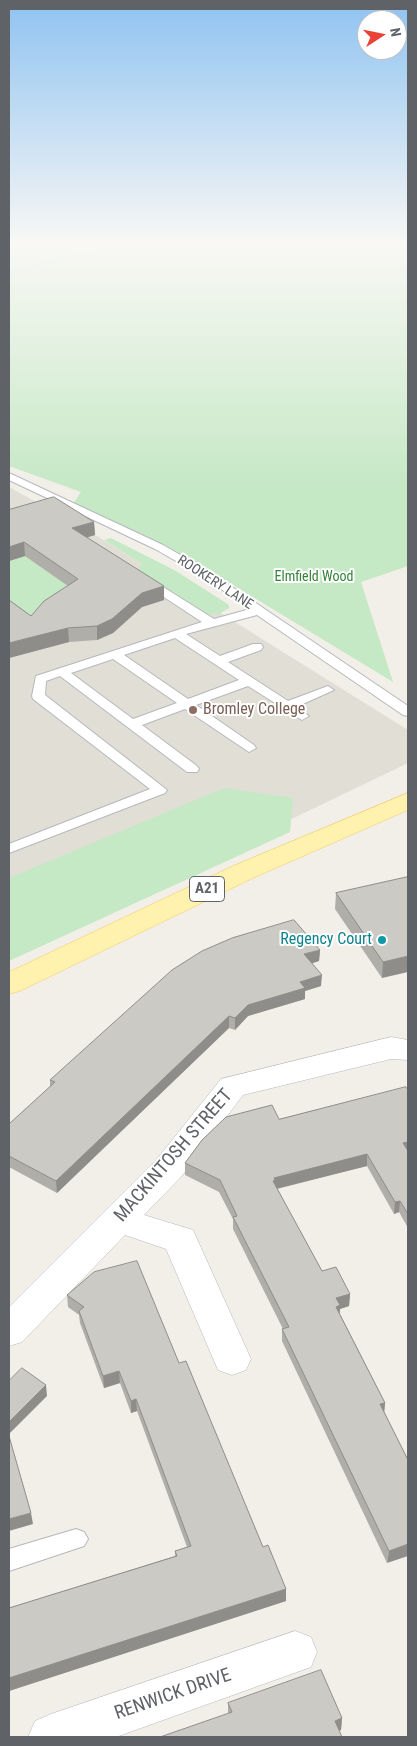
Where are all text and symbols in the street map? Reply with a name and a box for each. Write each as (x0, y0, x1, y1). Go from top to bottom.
north arrow (357, 10, 407, 60)
text: N (387, 27, 404, 38)
street label: ROOKERY LANE (174, 552, 256, 614)
park label: Elmfield Wood (275, 569, 353, 585)
place label: Bromley College (203, 700, 305, 720)
marker: Bromley College (187, 704, 199, 716)
road number: A21 (190, 876, 224, 902)
place label: Regency Court (280, 930, 372, 950)
marker: Regency Court (376, 934, 388, 946)
street label: MACKINTOSH STREET (110, 1085, 238, 1227)
street label: RENWICK DRIVE (112, 1664, 234, 1726)

